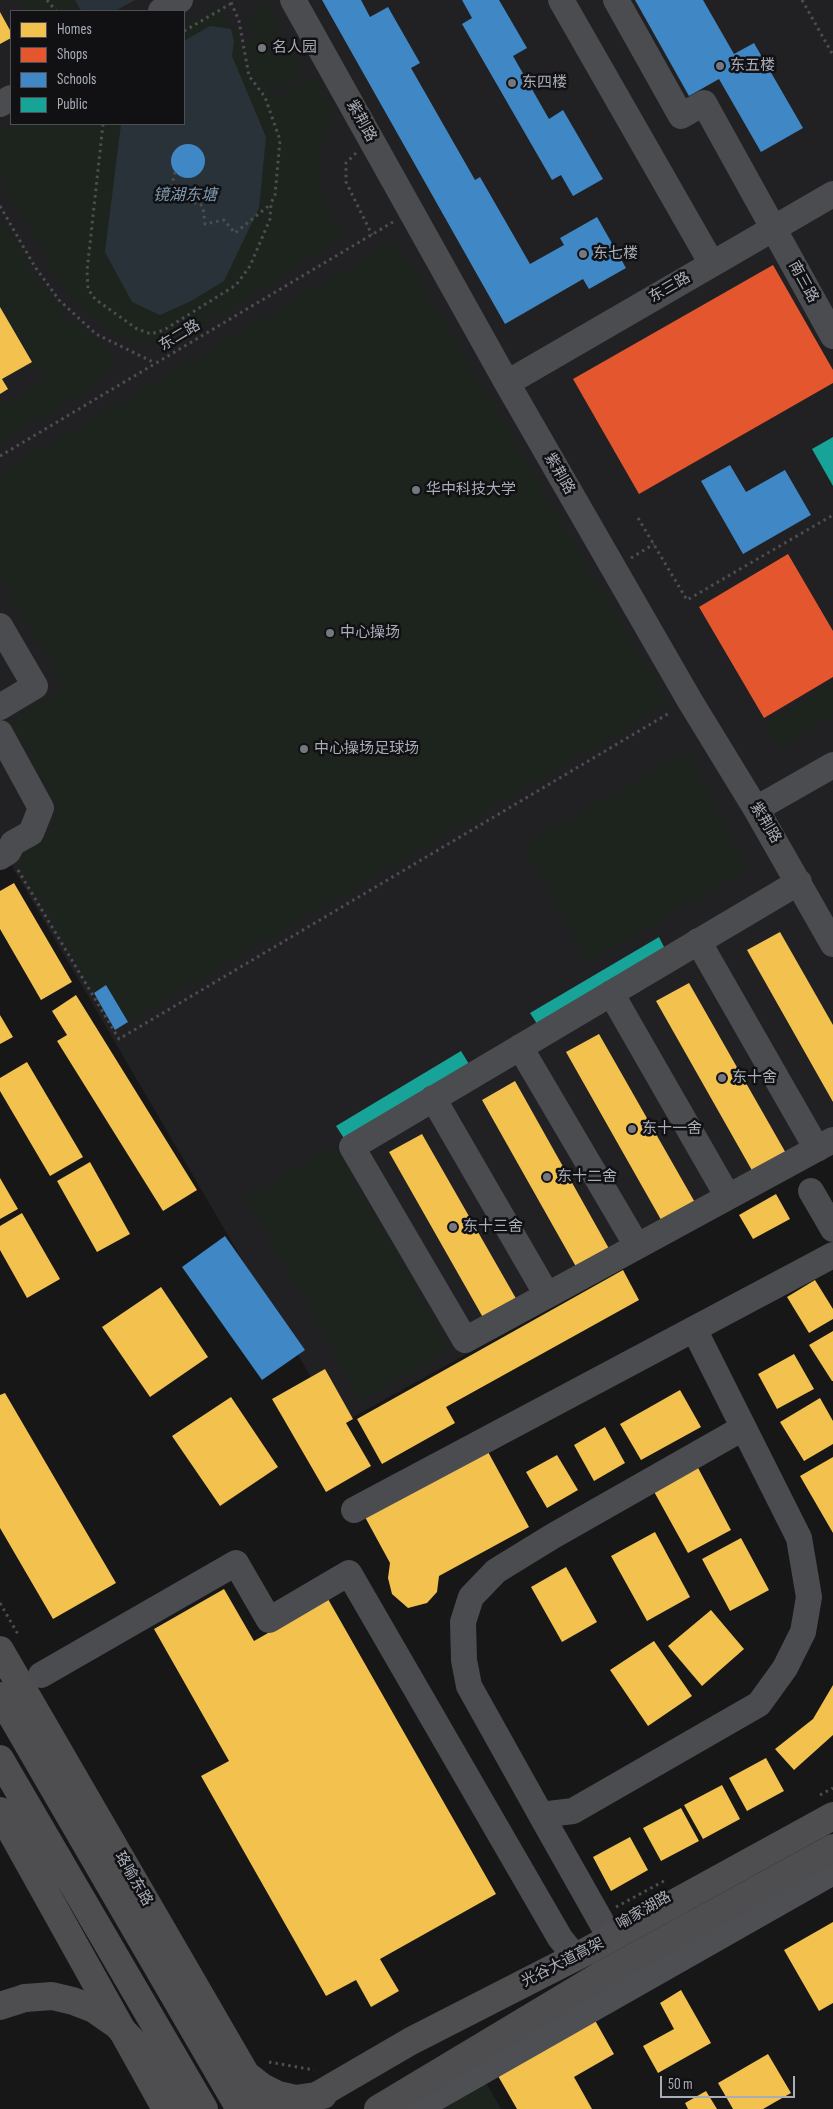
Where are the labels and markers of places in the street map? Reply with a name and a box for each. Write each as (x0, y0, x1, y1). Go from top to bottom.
place label: 名人园 (272, 39, 317, 57)
marker: 名人园 (256, 42, 268, 54)
place label: 东五楼 (730, 57, 775, 75)
marker: 东五楼 (714, 60, 726, 72)
place label: 东四楼 (522, 74, 567, 92)
marker: 东四楼 (506, 77, 518, 89)
place label: 东七楼 (593, 245, 638, 263)
marker: 东七楼 (577, 248, 589, 260)
place label: 华中科技大学 (426, 481, 516, 499)
marker: 华中科技大学 (410, 484, 422, 496)
place label: 中心操场 (340, 624, 400, 642)
marker: 中心操场 (324, 627, 336, 639)
place label: 中心操场足球场 (314, 740, 419, 758)
marker: 中心操场足球场 (298, 743, 310, 755)
place label: 东十舍 (732, 1069, 777, 1087)
marker: 东十舍 (716, 1072, 728, 1084)
place label: 东十一舍 (642, 1120, 702, 1138)
marker: 东十一舍 (626, 1123, 638, 1135)
place label: 东十二舍 (557, 1168, 617, 1186)
marker: 东十二舍 (541, 1171, 553, 1183)
place label: 东十三舍 (463, 1218, 523, 1236)
marker: 东十三舍 (447, 1221, 459, 1233)

